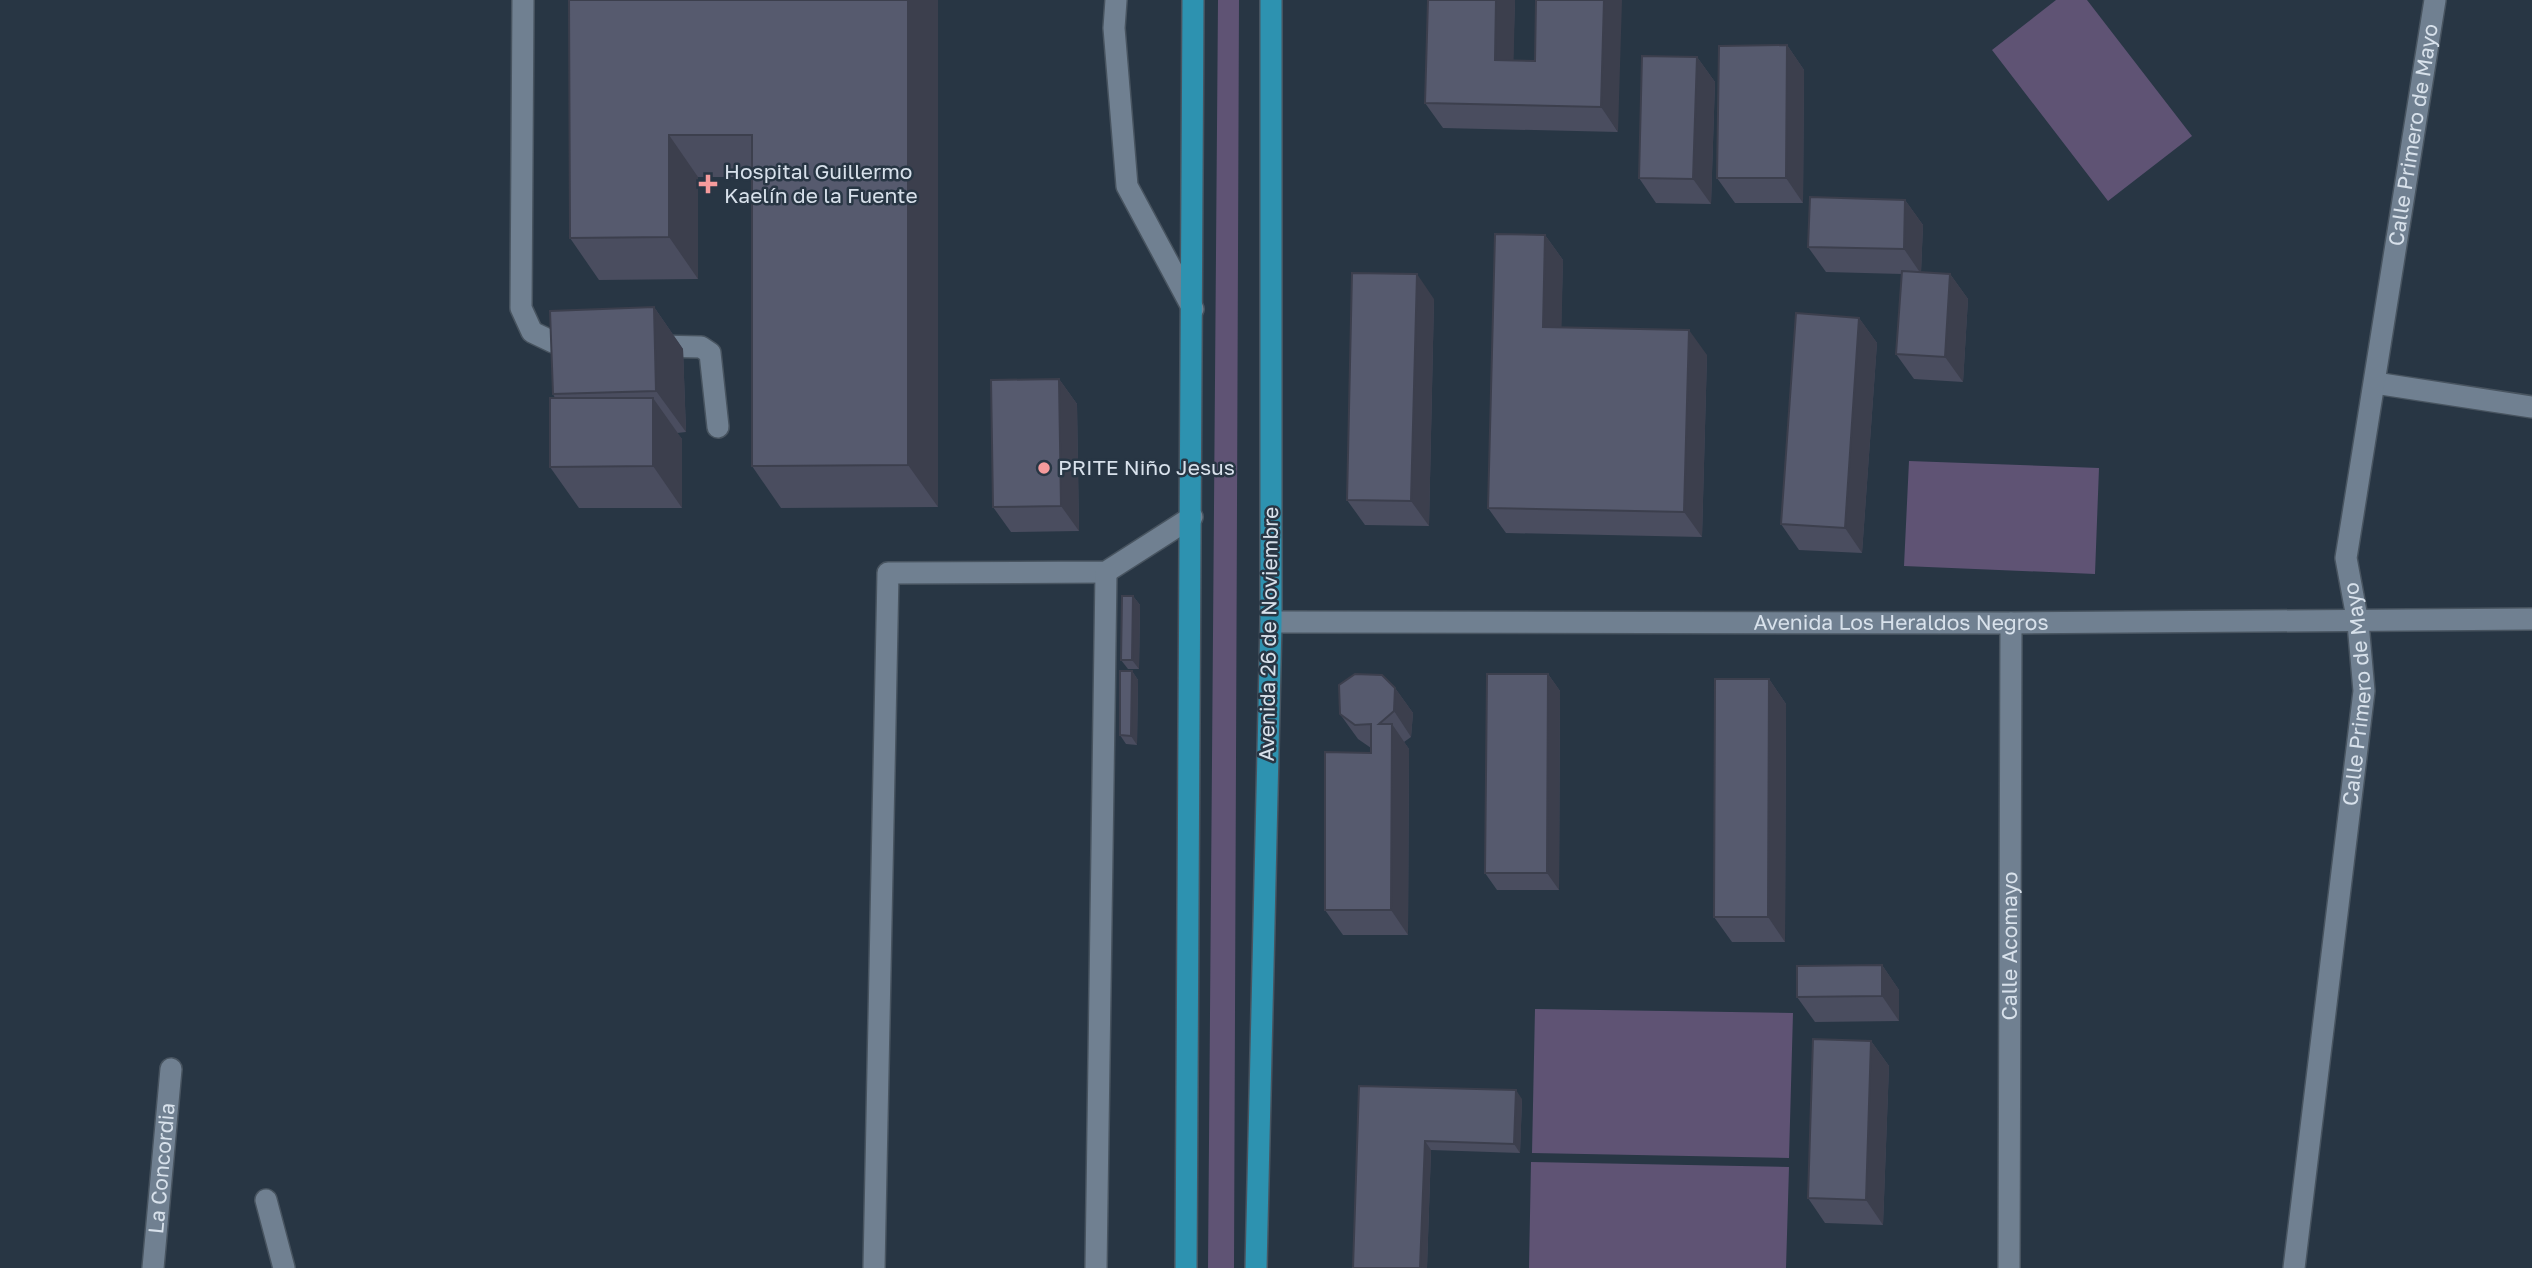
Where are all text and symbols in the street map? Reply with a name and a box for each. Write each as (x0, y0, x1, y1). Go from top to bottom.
street label: Calle Primero de Mayo (2382, 22, 2443, 248)
place label: Hospital Guillermo Kaelín de la Fuente (724, 158, 918, 208)
marker: Hospital Guillermo Kaelín de la Fuente (698, 174, 718, 194)
place label: PRITE Niño Jesus (1058, 454, 1235, 480)
marker: PRITE Niño Jesus (1036, 460, 1052, 476)
street label: Avenida 26 de Noviembre (1253, 506, 1283, 762)
street label: Calle Primero de Mayo (2336, 581, 2376, 807)
street label: Avenida Los Heraldos Negros (1753, 609, 2049, 635)
street label: Calle Acomayo (1996, 872, 2022, 1020)
street label: La Concordia (142, 1102, 180, 1235)

